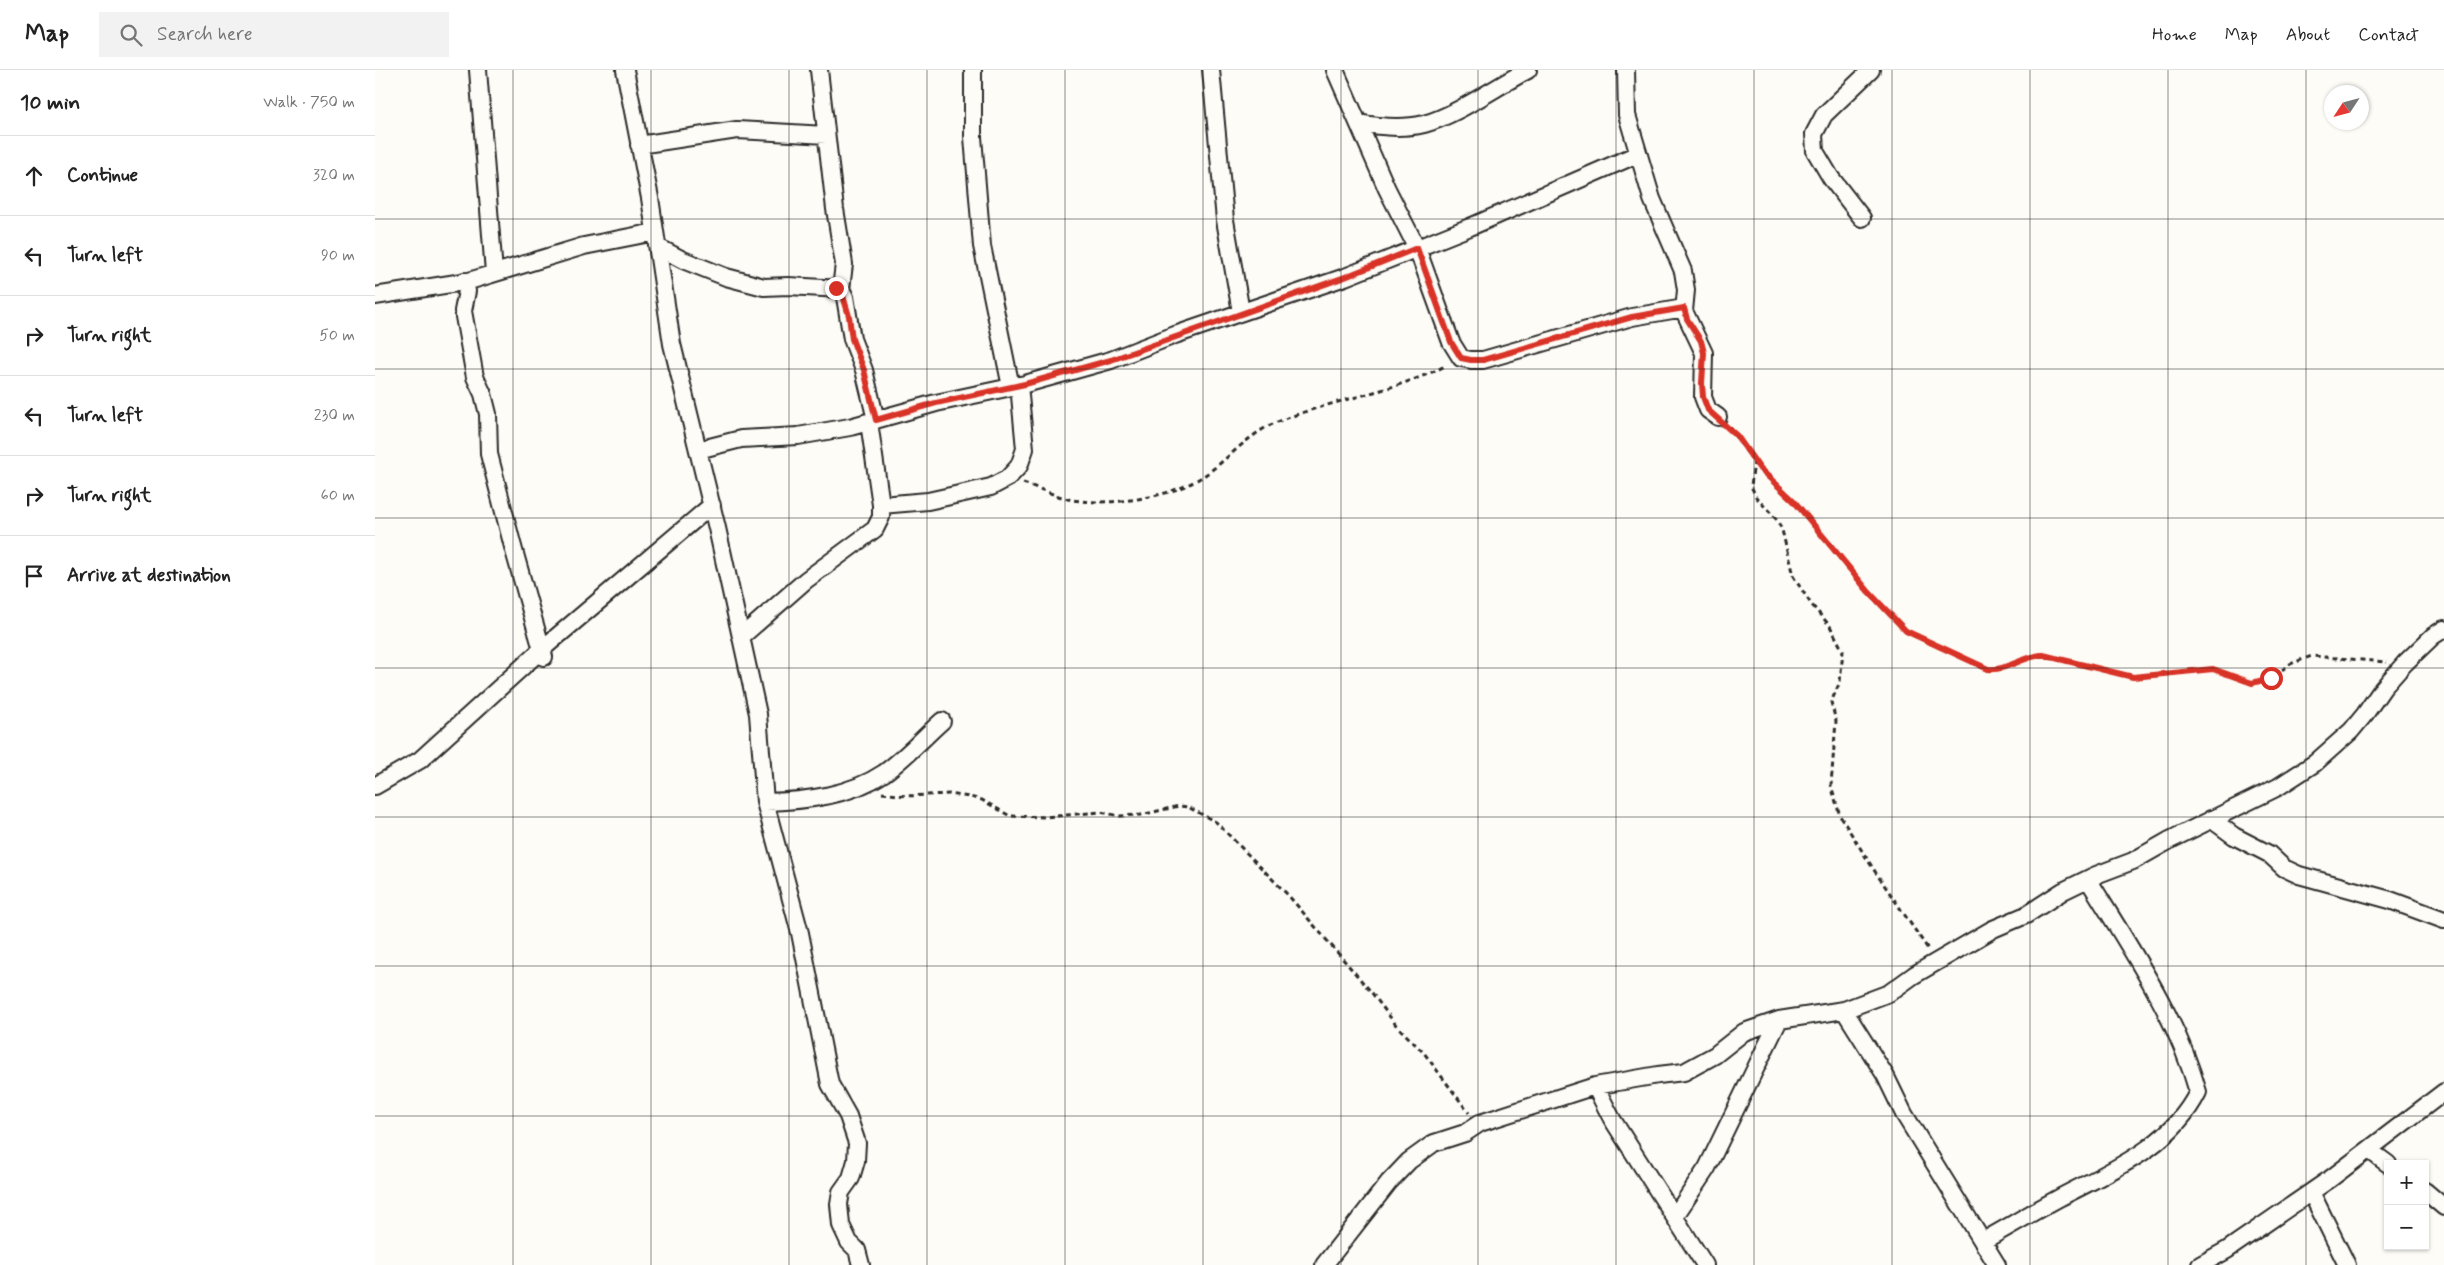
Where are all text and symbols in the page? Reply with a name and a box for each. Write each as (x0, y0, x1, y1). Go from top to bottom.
search box (99, 12, 449, 57)
text: Map (25, 19, 69, 50)
icon: search (117, 21, 145, 49)
text: Search here (157, 22, 253, 47)
text: Home (2152, 23, 2197, 47)
text: Map (2225, 23, 2258, 47)
text: About (2286, 23, 2330, 47)
text: Contact (2358, 23, 2419, 47)
north arrow (2324, 85, 2369, 130)
text: 10 min (20, 89, 80, 117)
text: Walk · 750 m (263, 92, 355, 113)
icon: ahead (20, 162, 48, 190)
text: Continue (67, 163, 138, 188)
text: 320 m (313, 165, 355, 186)
icon: left (20, 242, 48, 270)
text: Turn left (67, 243, 143, 268)
text: 90 m (321, 245, 355, 266)
route end (825, 277, 848, 300)
icon: right (20, 322, 48, 350)
text: Turn right (67, 323, 151, 348)
text: 50 m (319, 325, 355, 346)
icon: left (20, 402, 48, 430)
text: Turn left (67, 403, 143, 428)
text: 230 m (314, 405, 355, 426)
icon: right (20, 482, 48, 510)
text: Turn right (67, 483, 151, 508)
text: 60 m (321, 485, 355, 506)
icon: arrive (20, 562, 48, 590)
text: Arrive at destination (67, 563, 231, 588)
route start (2260, 667, 2283, 690)
map controls (2384, 1160, 2429, 1250)
button: + (2384, 1160, 2429, 1205)
button: − (2384, 1205, 2429, 1250)

